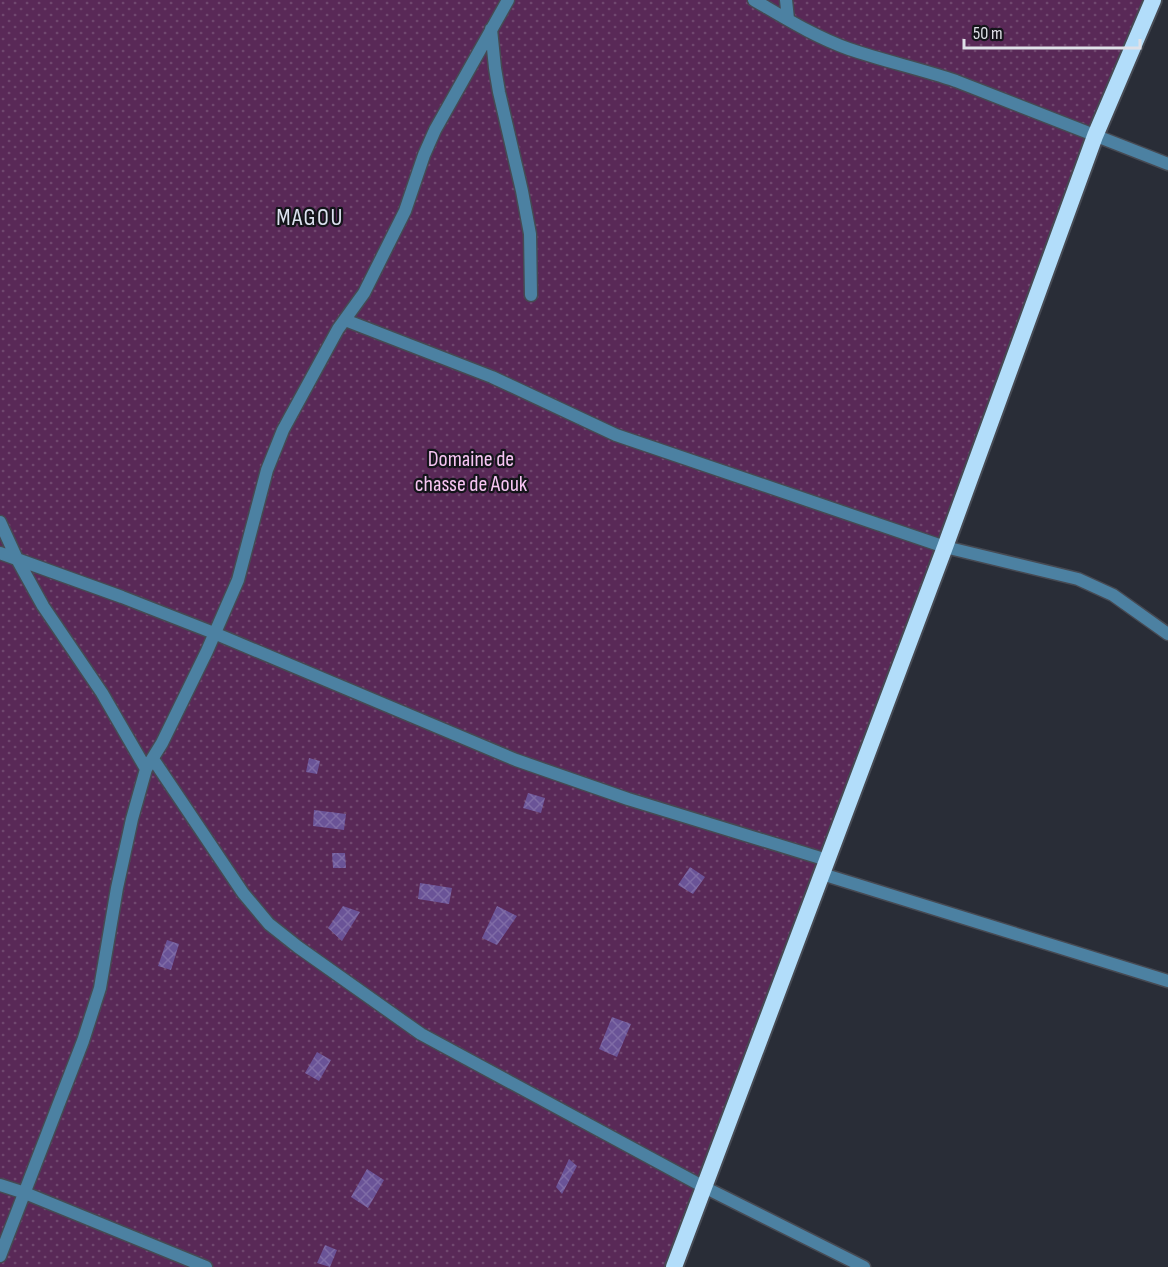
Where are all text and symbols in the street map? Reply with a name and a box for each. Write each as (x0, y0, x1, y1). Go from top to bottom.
scale bar (964, 12, 1140, 50)
text: 50 m (973, 23, 1003, 44)
district label: MAGOU (276, 203, 344, 232)
park label: Domaine de chasse de Aouk (415, 446, 528, 498)

